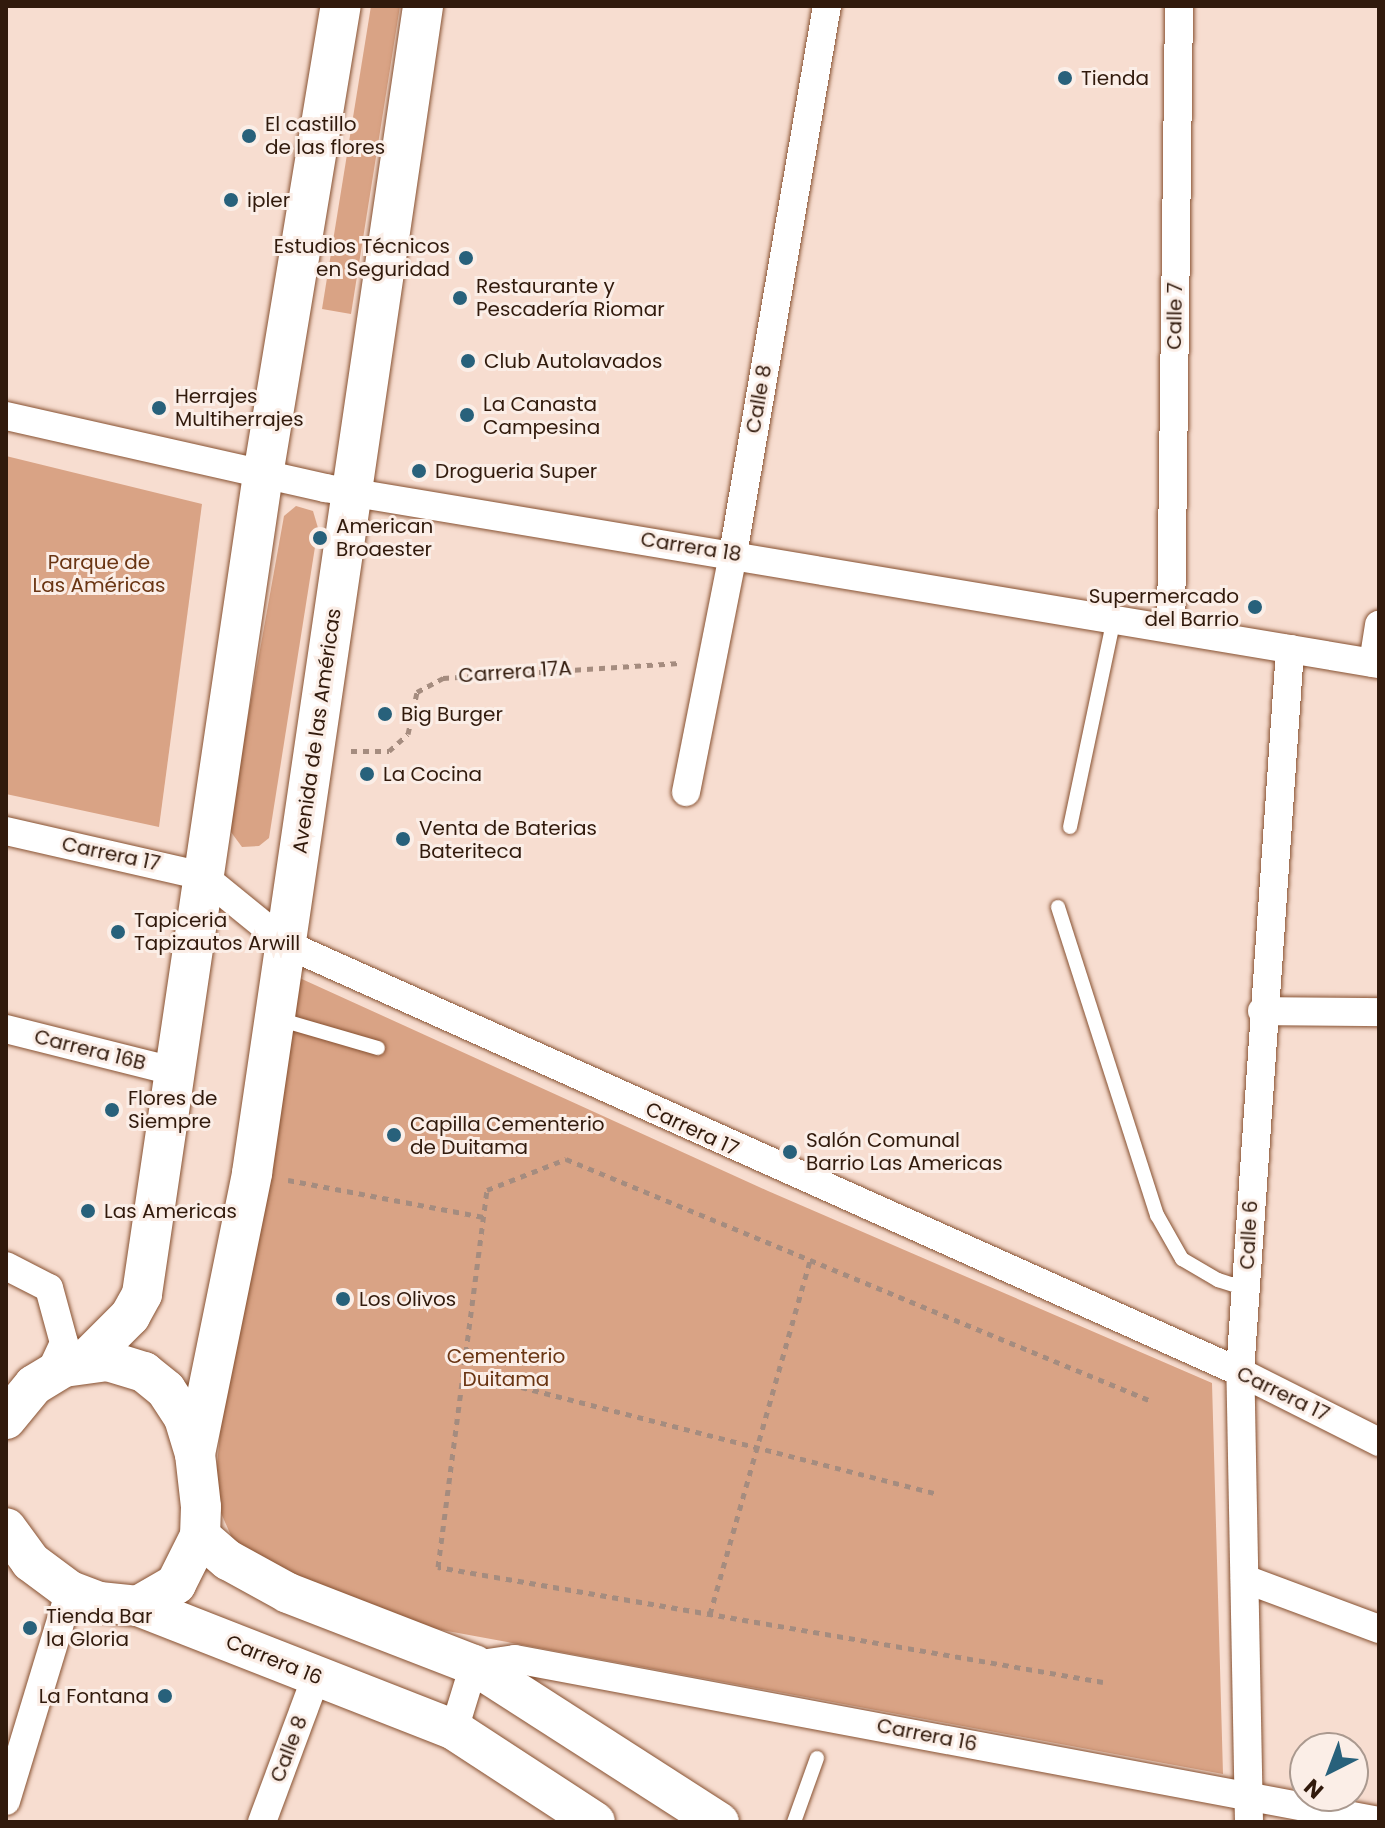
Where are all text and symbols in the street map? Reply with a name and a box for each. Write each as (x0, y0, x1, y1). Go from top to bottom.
place label: Tienda (1081, 66, 1149, 90)
marker: Tienda (1056, 69, 1074, 87)
place label: El castillo de las flores (265, 112, 385, 159)
marker: El castillo de las flores (240, 127, 258, 145)
place label: ipler (247, 188, 290, 212)
marker: ipler (222, 191, 240, 209)
place label: Estudios Técnicos en Seguridad (274, 234, 450, 281)
marker: Estudios Técnicos en Seguridad (457, 249, 475, 267)
place label: Restaurante y Pescadería Riomar (476, 274, 665, 321)
street label: Calle 7 (1162, 282, 1188, 350)
marker: Restaurante y Pescadería Riomar (451, 289, 469, 307)
place label: Club Autolavados (484, 349, 662, 373)
marker: Club Autolavados (459, 352, 477, 370)
street label: Calle 8 (741, 363, 777, 435)
place label: Herrajes Multiherrajes (175, 384, 304, 431)
place label: La Canasta Campesina (483, 392, 600, 439)
marker: Herrajes Multiherrajes (150, 399, 168, 417)
marker: La Canasta Campesina (458, 406, 476, 424)
place label: Drogueria Super (435, 459, 597, 483)
marker: Drogueria Super (410, 462, 428, 480)
place label: American Broaester (336, 514, 433, 561)
street label: Carrera 18 (639, 527, 743, 567)
marker: American Broaester (311, 529, 329, 547)
park label: Parque de Las Américas (33, 551, 165, 598)
place label: Supermercado del Barrio (1089, 584, 1239, 631)
marker: Supermercado del Barrio (1246, 598, 1264, 616)
street label: Avenida de las Américas (288, 607, 346, 855)
street label: Carrera 17A (458, 656, 572, 688)
place label: Big Burger (401, 702, 503, 726)
marker: Big Burger (376, 705, 394, 723)
place label: La Cocina (383, 762, 482, 786)
marker: La Cocina (358, 765, 376, 783)
place label: Venta de Baterias Bateriteca (419, 816, 597, 863)
marker: Venta de Baterias Bateriteca (394, 830, 412, 848)
street label: Carrera 17 (60, 832, 162, 876)
place label: Tapiceria Tapizautos Arwill (134, 908, 300, 955)
marker: Tapiceria Tapizautos Arwill (109, 923, 127, 941)
street label: Carrera 16B (32, 1025, 148, 1075)
place label: Flores de Siempre (128, 1086, 217, 1133)
street label: Carrera 17 (642, 1097, 742, 1161)
marker: Flores de Siempre (103, 1101, 121, 1119)
place label: Capilla Cementerio de Duitama (410, 1112, 605, 1159)
marker: Capilla Cementerio de Duitama (385, 1126, 403, 1144)
place label: Salón Comunal Barrio Las Americas (806, 1128, 1003, 1175)
marker: Salón Comunal Barrio Las Americas (781, 1143, 799, 1161)
place label: Las Americas (104, 1199, 237, 1223)
street label: Calle 6 (1235, 1200, 1263, 1270)
marker: Las Americas (79, 1202, 97, 1220)
place label: Los Olivos (359, 1287, 456, 1311)
marker: Los Olivos (334, 1290, 352, 1308)
park label: Cementerio Duitama (447, 1344, 565, 1391)
street label: Carrera 17 (1233, 1361, 1333, 1427)
place label: Tienda Bar la Gloria (46, 1604, 153, 1651)
marker: Tienda Bar la Gloria (21, 1619, 39, 1637)
street label: Carrera 16 (222, 1630, 326, 1690)
place label: La Fontana (39, 1684, 149, 1708)
marker: La Fontana (156, 1687, 174, 1705)
street label: Calle 8 (265, 1712, 313, 1786)
street label: Carrera 16 (875, 1714, 979, 1756)
north arrow (1289, 1732, 1369, 1812)
text: N (1297, 1772, 1330, 1806)

